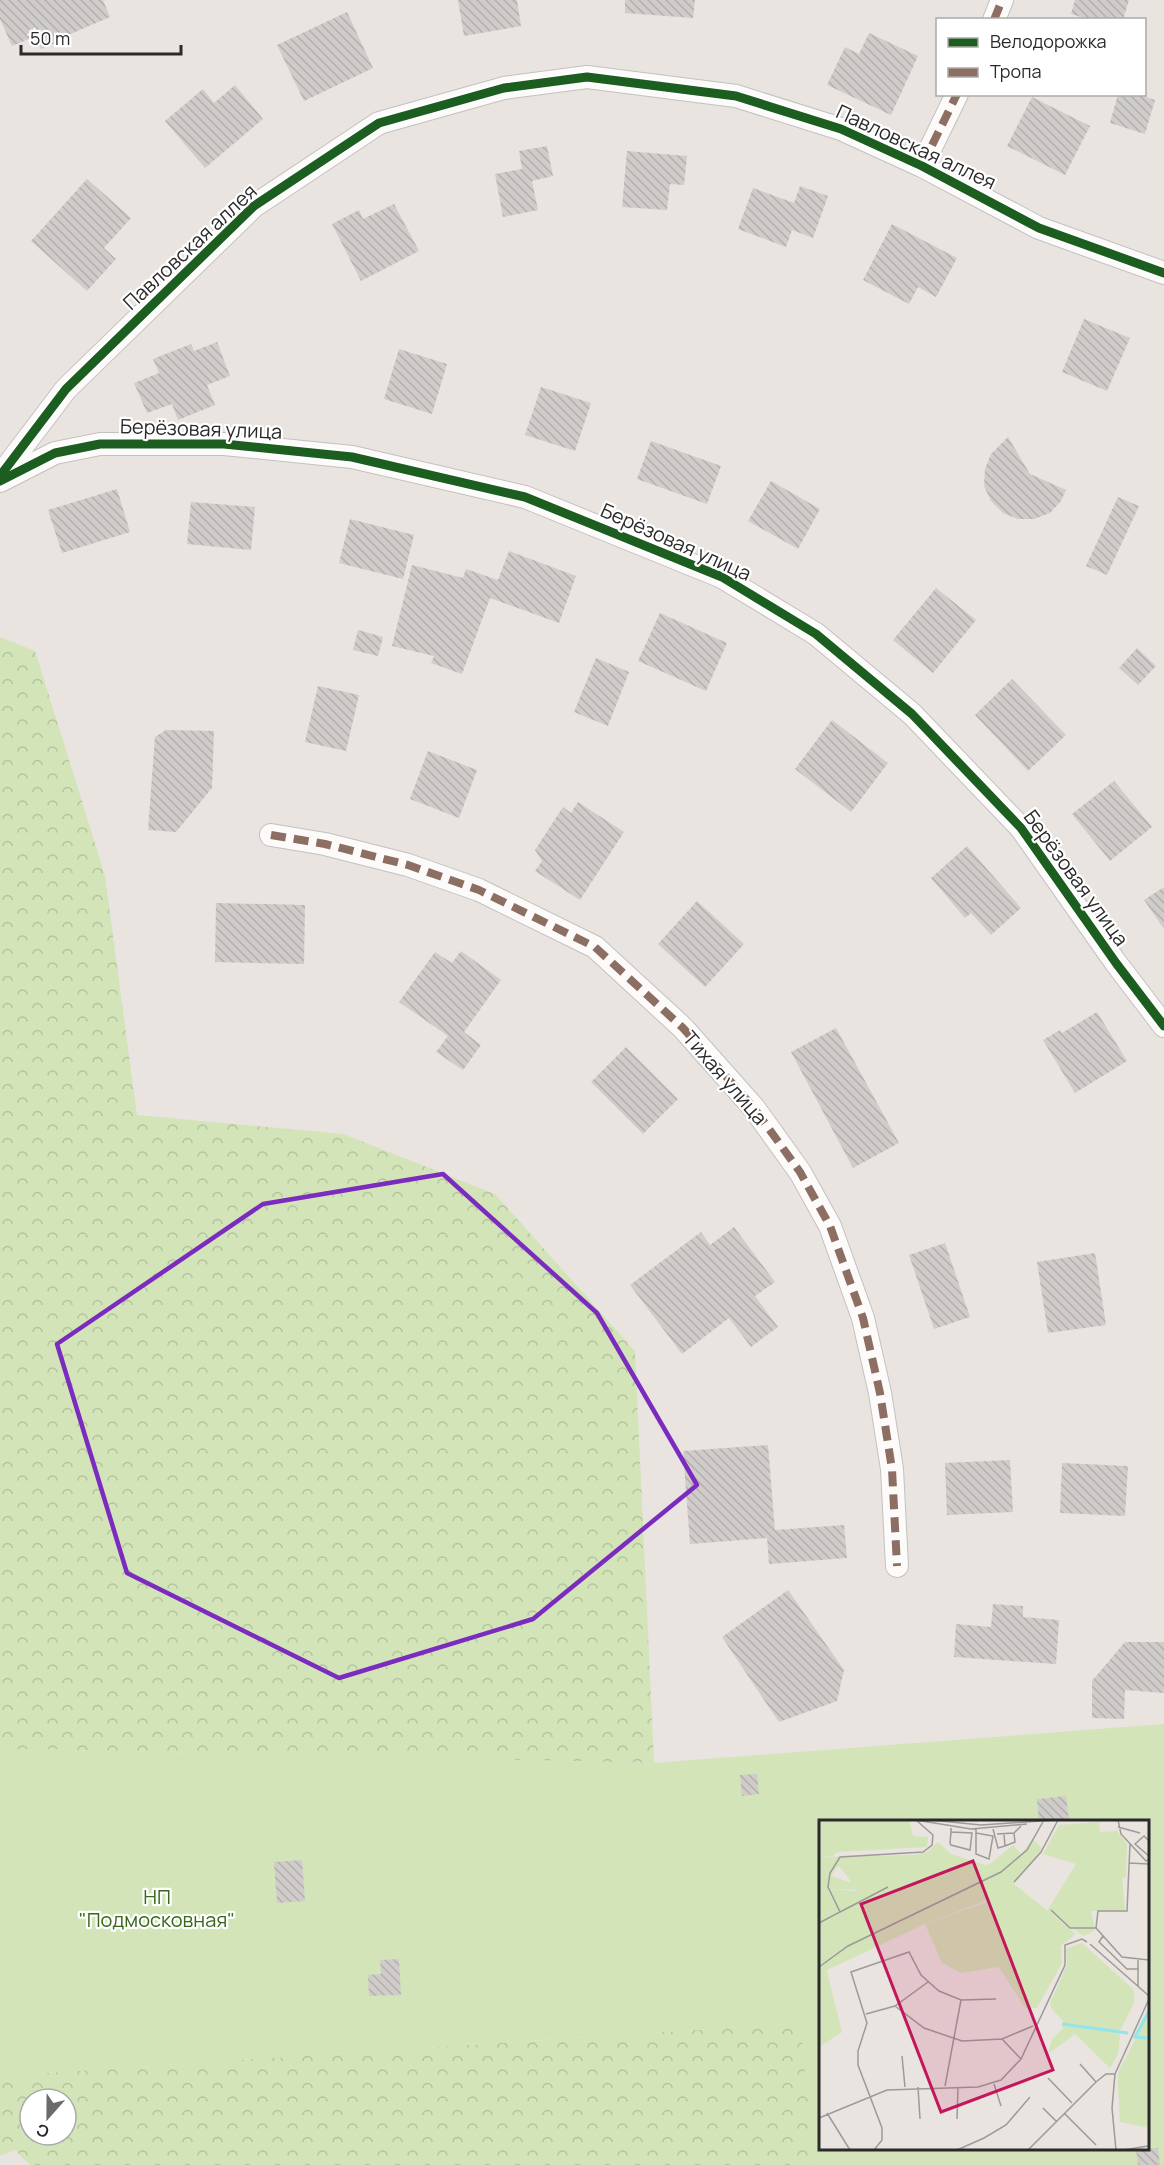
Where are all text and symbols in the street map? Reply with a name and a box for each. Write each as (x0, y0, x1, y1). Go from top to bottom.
scale bar (21, 18, 182, 56)
legend (936, 18, 1146, 96)
text: 50 m (30, 26, 70, 50)
text: Велодорожка (990, 29, 1107, 53)
text: Тропа (990, 59, 1041, 83)
street label: Павловская аллея (832, 98, 1001, 195)
street label: Павловская аллея (117, 178, 262, 316)
street label: Берёзовая улица (119, 412, 283, 445)
street label: Берёзовая улица (597, 496, 756, 587)
street label: Берёзовая улица (1018, 804, 1135, 951)
street label: Тихая улица (677, 1025, 774, 1130)
inset map (819, 1820, 1149, 2150)
park label: НП "Подмосковная" (79, 1883, 235, 1933)
north arrow (18, 2087, 78, 2147)
text: С (33, 2119, 52, 2143)

